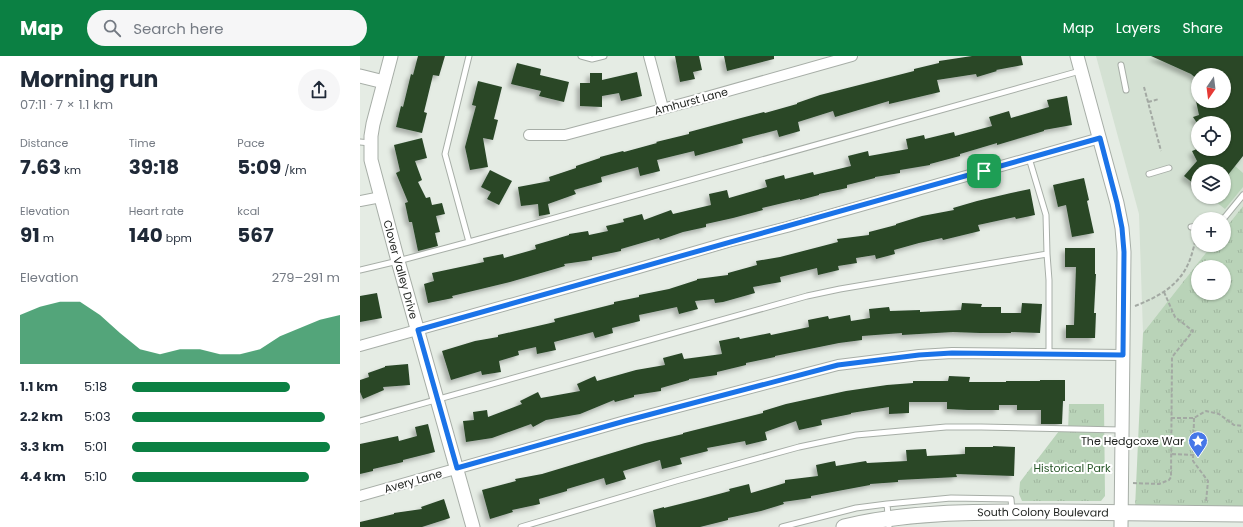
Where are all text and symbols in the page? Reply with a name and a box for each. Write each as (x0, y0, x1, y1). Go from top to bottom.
search box (87, 10, 367, 46)
text: Map (20, 15, 63, 42)
icon: search (101, 17, 123, 39)
text: Search here (133, 18, 224, 39)
text: Map (1063, 18, 1094, 38)
text: Layers (1116, 18, 1160, 38)
text: Share (1182, 18, 1223, 38)
text: Morning run (20, 64, 158, 95)
north arrow (1191, 68, 1231, 108)
map controls (1191, 68, 1231, 300)
button: share (298, 69, 340, 111)
street label: Amhurst Lane (652, 83, 730, 119)
text: 07:11 · 7 × 1.1 km (20, 95, 113, 114)
button: locate (1191, 116, 1231, 156)
text: Distance (20, 135, 68, 151)
text: Time (129, 135, 155, 151)
text: Pace (237, 135, 265, 151)
text: 7.63 (20, 153, 61, 181)
text: 39:18 (129, 153, 179, 181)
text: 5:09 (237, 153, 281, 181)
pin (967, 154, 1001, 188)
icon: arrive (973, 160, 995, 182)
text: km (61, 162, 81, 178)
text: /km (281, 162, 307, 178)
button: layers (1191, 164, 1231, 204)
text: Elevation (20, 203, 70, 219)
text: Heart rate (129, 203, 184, 219)
text: kcal (237, 203, 260, 219)
button: + (1191, 212, 1231, 252)
street label: Clover Valley Drive (379, 218, 422, 321)
text: 91 (20, 221, 40, 249)
text: 140 (129, 221, 163, 249)
text: 567 (237, 221, 274, 249)
text: m (40, 230, 54, 246)
text: bpm (163, 230, 192, 246)
button: − (1191, 260, 1231, 300)
text: Elevation (20, 268, 79, 287)
text: 279–291 m (272, 268, 340, 287)
text: 1.1 km (20, 377, 58, 396)
text: 5:18 (84, 377, 107, 396)
text: 2.2 km (20, 407, 63, 426)
text: 5:03 (84, 407, 111, 426)
place icon: The Hedgcoxe War (1187, 430, 1209, 458)
place label: The Hedgcoxe War (1081, 433, 1184, 449)
text: 3.3 km (20, 437, 64, 456)
text: 5:01 (84, 437, 107, 456)
park label: Historical Park (1033, 460, 1111, 476)
street label: Avery Lane (382, 465, 444, 497)
text: 4.4 km (20, 467, 66, 486)
text: 5:10 (84, 467, 107, 486)
street label: South Colony Boulevard (977, 504, 1109, 521)

